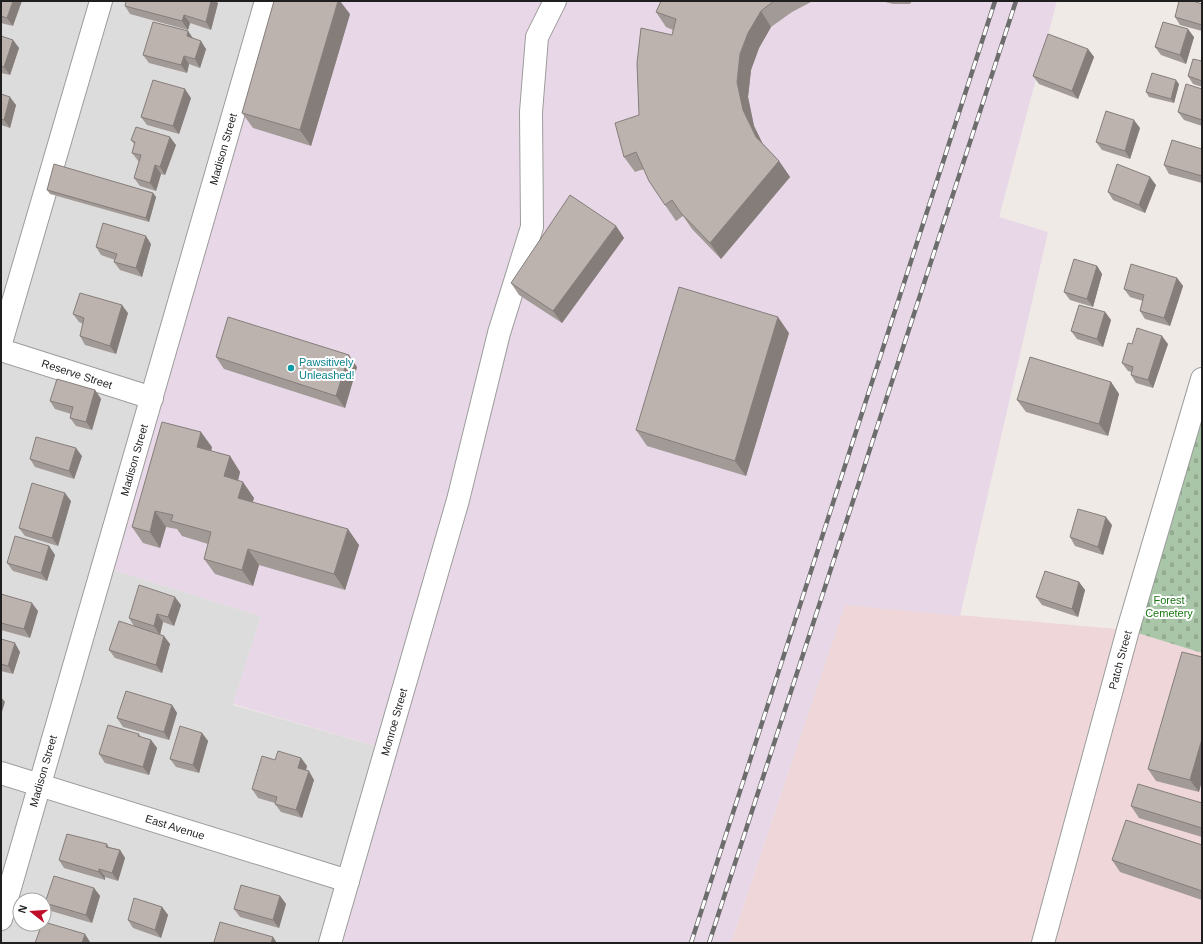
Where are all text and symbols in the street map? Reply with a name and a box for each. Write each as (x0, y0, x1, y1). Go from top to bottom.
street label: Madison Street (207, 112, 239, 186)
place label: Pawsitively Unleashed! (299, 356, 355, 381)
street label: Reserve Street (40, 357, 114, 391)
marker: Pawsitively Unleashed! (286, 363, 296, 373)
street label: Madison Street (118, 423, 150, 497)
park label: Forest Cemetery (1145, 594, 1193, 619)
street label: Patch Street (1106, 629, 1134, 691)
street label: Monroe Street (379, 687, 409, 757)
street label: Madison Street (27, 734, 59, 808)
street label: East Avenue (144, 812, 206, 842)
north arrow (12, 892, 52, 932)
text: N (16, 903, 29, 915)

